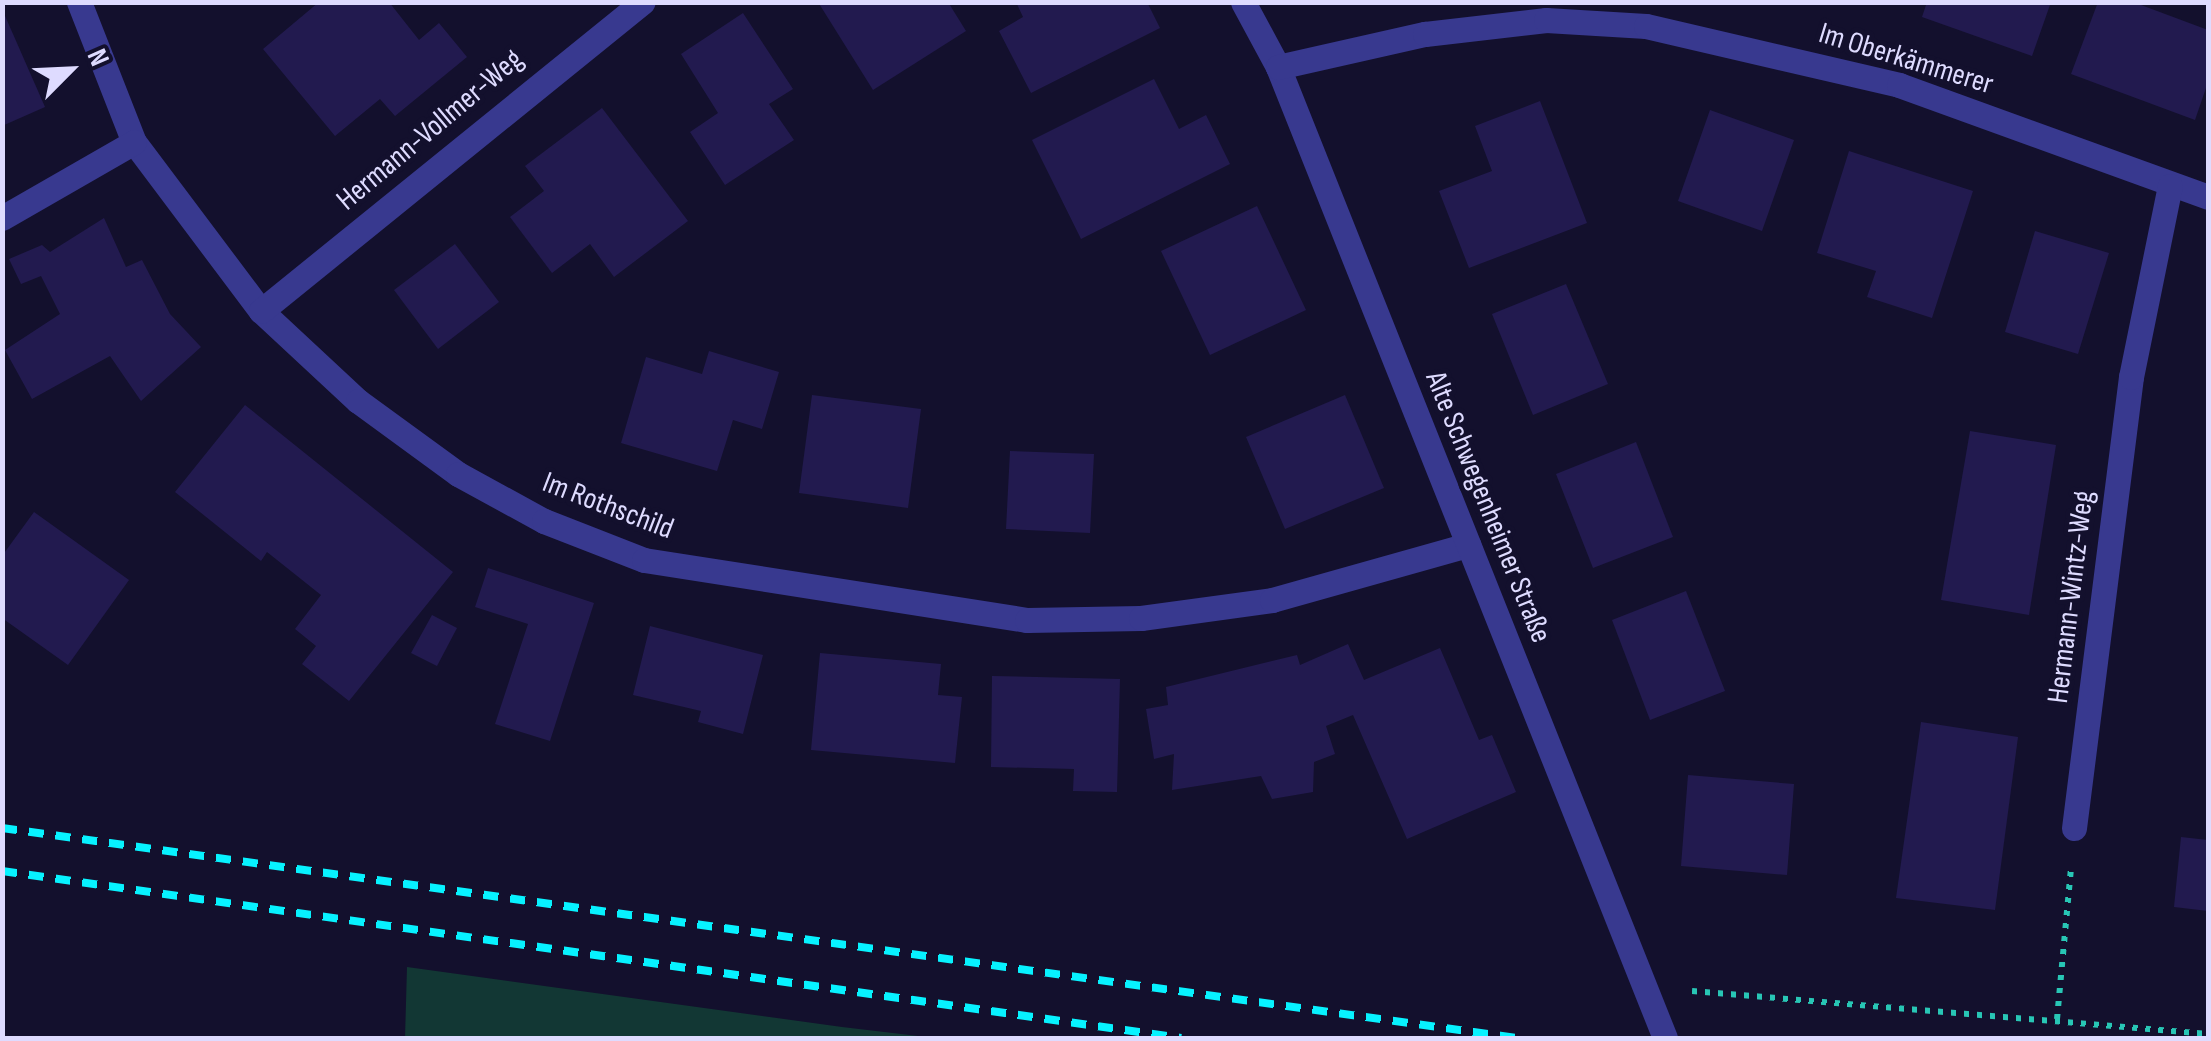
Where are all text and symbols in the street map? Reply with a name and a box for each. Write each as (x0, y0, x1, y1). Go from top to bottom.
street label: Im Oberkämmerer (1814, 15, 1998, 103)
north arrow (20, 20, 120, 120)
street label: Hermann-Vollmer-Weg (330, 42, 530, 218)
text: N (80, 44, 116, 71)
street label: Alte Schwegenheimer Straße (1417, 366, 1559, 648)
street label: Im Rothschild (537, 465, 679, 547)
street label: Hermann-Wintz-Weg (2040, 489, 2102, 705)

